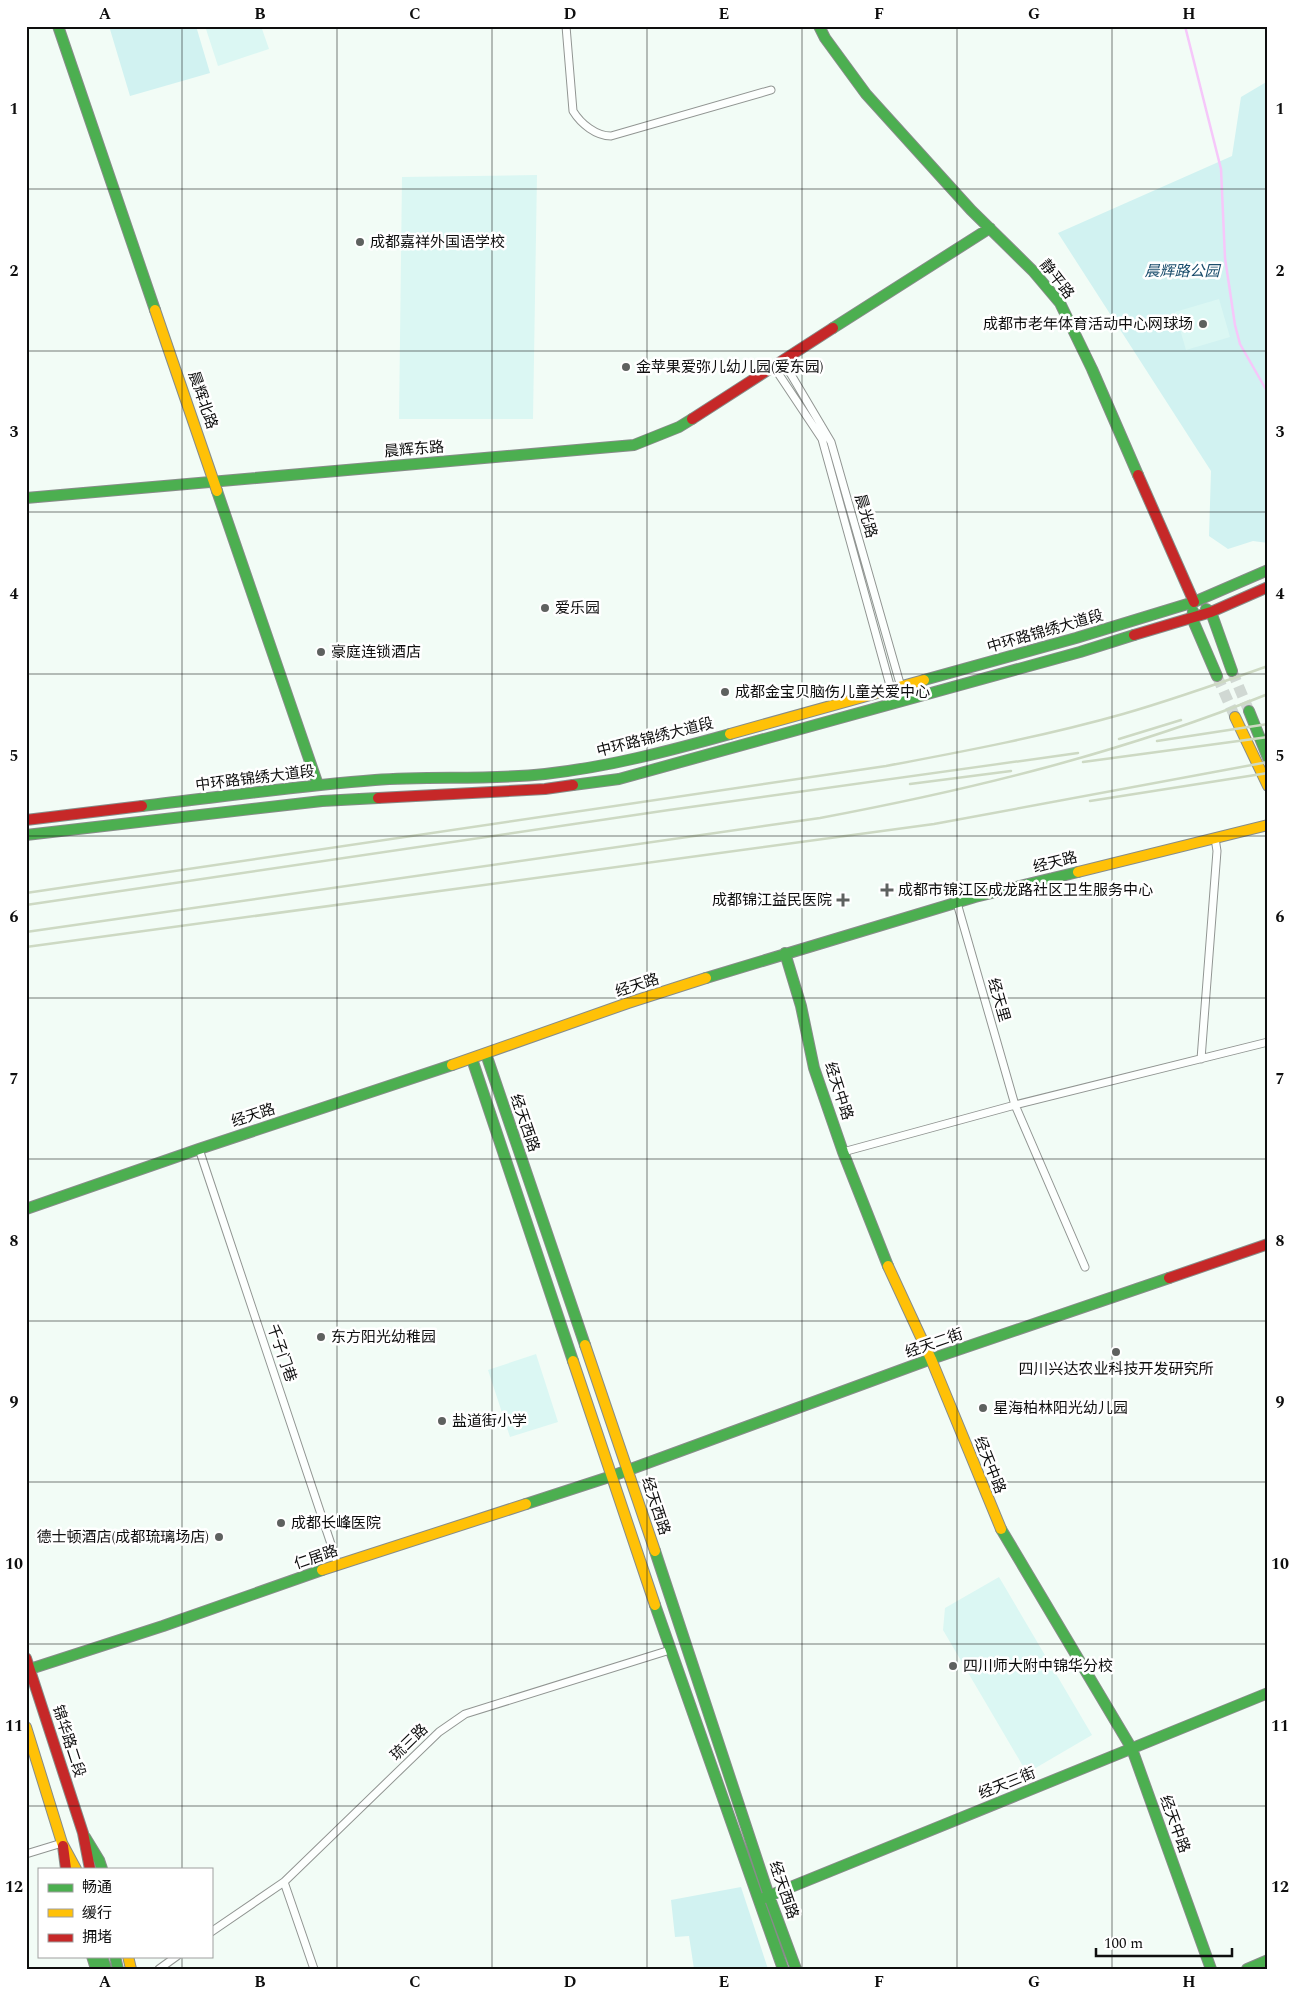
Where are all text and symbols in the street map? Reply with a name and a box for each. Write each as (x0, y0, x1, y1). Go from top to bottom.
text: A (99, 2, 112, 26)
text: B (254, 2, 266, 26)
text: C (409, 2, 421, 26)
text: D (564, 2, 577, 26)
text: E (719, 2, 729, 26)
text: F (874, 2, 884, 26)
text: G (1028, 2, 1040, 26)
text: H (1182, 2, 1196, 26)
text: 1 (10, 97, 18, 121)
text: 1 (1276, 97, 1284, 121)
place label: 成都嘉祥外国语学校 (370, 231, 505, 254)
marker: 成都嘉祥外国语学校 (354, 236, 366, 248)
street label: 静平路 (1034, 254, 1080, 304)
text: 2 (10, 259, 19, 283)
text: 2 (1276, 259, 1285, 283)
park label: 晨辉路公园 (1144, 260, 1221, 283)
place label: 成都市老年体育活动中心网球场 (983, 313, 1193, 336)
marker: 成都市老年体育活动中心网球场 (1197, 318, 1209, 330)
place label: 金苹果爱弥儿幼儿园(爱东园) (636, 356, 824, 379)
marker: 金苹果爱弥儿幼儿园(爱东园) (620, 361, 632, 373)
street label: 晨辉北路 (182, 368, 223, 432)
text: 3 (10, 420, 19, 444)
text: 3 (1276, 420, 1285, 444)
street label: 晨辉东路 (383, 435, 445, 464)
street label: 晨光路 (848, 491, 883, 541)
text: 4 (10, 582, 19, 606)
text: 4 (1276, 582, 1285, 606)
place label: 爱乐园 (555, 597, 600, 620)
marker: 爱乐园 (539, 602, 551, 614)
street label: 中环路锦绣大道段 (984, 604, 1106, 659)
place label: 豪庭连锁酒店 (331, 641, 421, 664)
marker: 豪庭连锁酒店 (315, 646, 327, 658)
place label: 成都金宝贝脑伤儿童关爱中心 (735, 681, 930, 704)
marker: 成都金宝贝脑伤儿童关爱中心 (719, 686, 731, 698)
street label: 中环路锦绣大道段 (594, 712, 716, 763)
text: 5 (10, 744, 18, 768)
text: 5 (1276, 744, 1284, 768)
street label: 中环路锦绣大道段 (194, 760, 316, 797)
street label: 经天路 (1030, 846, 1080, 879)
place label: 成都市锦江区成龙路社区卫生服务中心 (898, 879, 1153, 902)
marker: 成都市锦江区成龙路社区卫生服务中心 (880, 883, 894, 897)
place label: 成都锦江益民医院 (712, 889, 832, 912)
marker: 成都锦江益民医院 (836, 893, 850, 907)
text: 6 (10, 905, 19, 929)
text: 6 (1276, 905, 1285, 929)
street label: 经天路 (612, 968, 662, 1003)
street label: 经天里 (981, 975, 1016, 1025)
street label: 经天中路 (818, 1059, 859, 1123)
text: 7 (10, 1067, 19, 1091)
text: 7 (1276, 1067, 1285, 1091)
street label: 经天西路 (504, 1091, 545, 1155)
street label: 经天路 (228, 1098, 278, 1133)
text: 8 (10, 1229, 19, 1253)
text: 8 (1276, 1229, 1285, 1253)
street label: 千子门巷 (261, 1321, 302, 1385)
street label: 经天二街 (902, 1323, 966, 1364)
place label: 东方阳光幼稚园 (331, 1326, 436, 1349)
marker: 东方阳光幼稚园 (315, 1331, 327, 1343)
marker: 四川兴达农业科技开发研究所 (1110, 1346, 1122, 1358)
place label: 四川兴达农业科技开发研究所 (1018, 1358, 1214, 1381)
text: 9 (10, 1390, 19, 1414)
text: 9 (1276, 1390, 1285, 1414)
place label: 星海柏林阳光幼儿园 (993, 1397, 1128, 1420)
marker: 星海柏林阳光幼儿园 (977, 1402, 989, 1414)
place label: 盐道街小学 (452, 1410, 527, 1433)
marker: 盐道街小学 (436, 1415, 448, 1427)
street label: 经天中路 (968, 1433, 1011, 1497)
street label: 经天西路 (635, 1474, 676, 1538)
place label: 成都长峰医院 (291, 1512, 381, 1535)
marker: 成都长峰医院 (275, 1517, 287, 1529)
place label: 德士顿酒店(成都琉璃场店) (36, 1526, 209, 1549)
marker: 德士顿酒店(成都琉璃场店) (213, 1531, 225, 1543)
street label: 仁居路 (291, 1539, 341, 1576)
text: 10 (5, 1552, 23, 1576)
text: 10 (1271, 1552, 1289, 1576)
place label: 四川师大附中锦华分校 (963, 1655, 1113, 1678)
marker: 四川师大附中锦华分校 (947, 1660, 959, 1672)
street label: 锦华路二段 (46, 1702, 91, 1780)
text: 11 (5, 1714, 23, 1738)
text: 11 (1271, 1714, 1289, 1738)
street label: 琉三路 (385, 1718, 434, 1766)
street label: 经天三街 (975, 1762, 1039, 1805)
street label: 经天中路 (1153, 1792, 1196, 1856)
street label: 经天西路 (763, 1858, 804, 1922)
legend (38, 1868, 212, 1958)
text: 12 (5, 1875, 23, 1899)
text: 12 (1271, 1875, 1289, 1899)
text: 畅通 (82, 1876, 112, 1899)
text: 缓行 (82, 1902, 112, 1925)
scale bar (1096, 1925, 1233, 1957)
text: 拥堵 (82, 1926, 112, 1949)
text: 100 m (1104, 1932, 1143, 1955)
text: A (99, 1970, 112, 1994)
text: B (254, 1970, 266, 1994)
text: C (409, 1970, 421, 1994)
text: D (564, 1970, 577, 1994)
text: E (719, 1970, 729, 1994)
text: F (874, 1970, 884, 1994)
text: G (1028, 1970, 1040, 1994)
text: H (1182, 1970, 1196, 1994)

